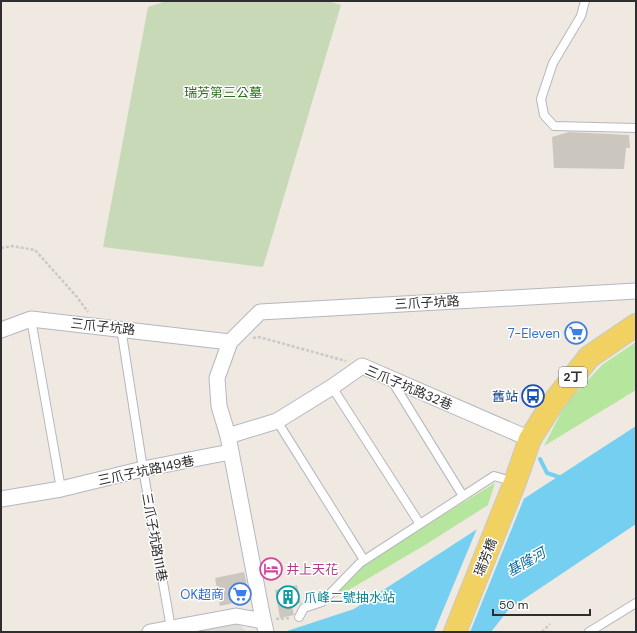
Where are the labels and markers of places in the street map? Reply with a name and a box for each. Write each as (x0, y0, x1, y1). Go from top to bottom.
supermarket icon: 7-Eleven (563, 320, 589, 346)
place label: 7-Eleven (508, 325, 560, 342)
bus stop icon: 舊站 (520, 383, 546, 409)
place label: 舊站 (492, 388, 518, 405)
hotel icon: 井上天花 (258, 556, 284, 582)
place label: 井上天花 (286, 561, 338, 578)
supermarket icon: OK超商 (227, 581, 253, 607)
building icon: 爪峰二號抽水站 (275, 584, 301, 610)
place label: OK超商 (180, 586, 224, 603)
place label: 爪峰二號抽水站 (304, 589, 395, 606)

